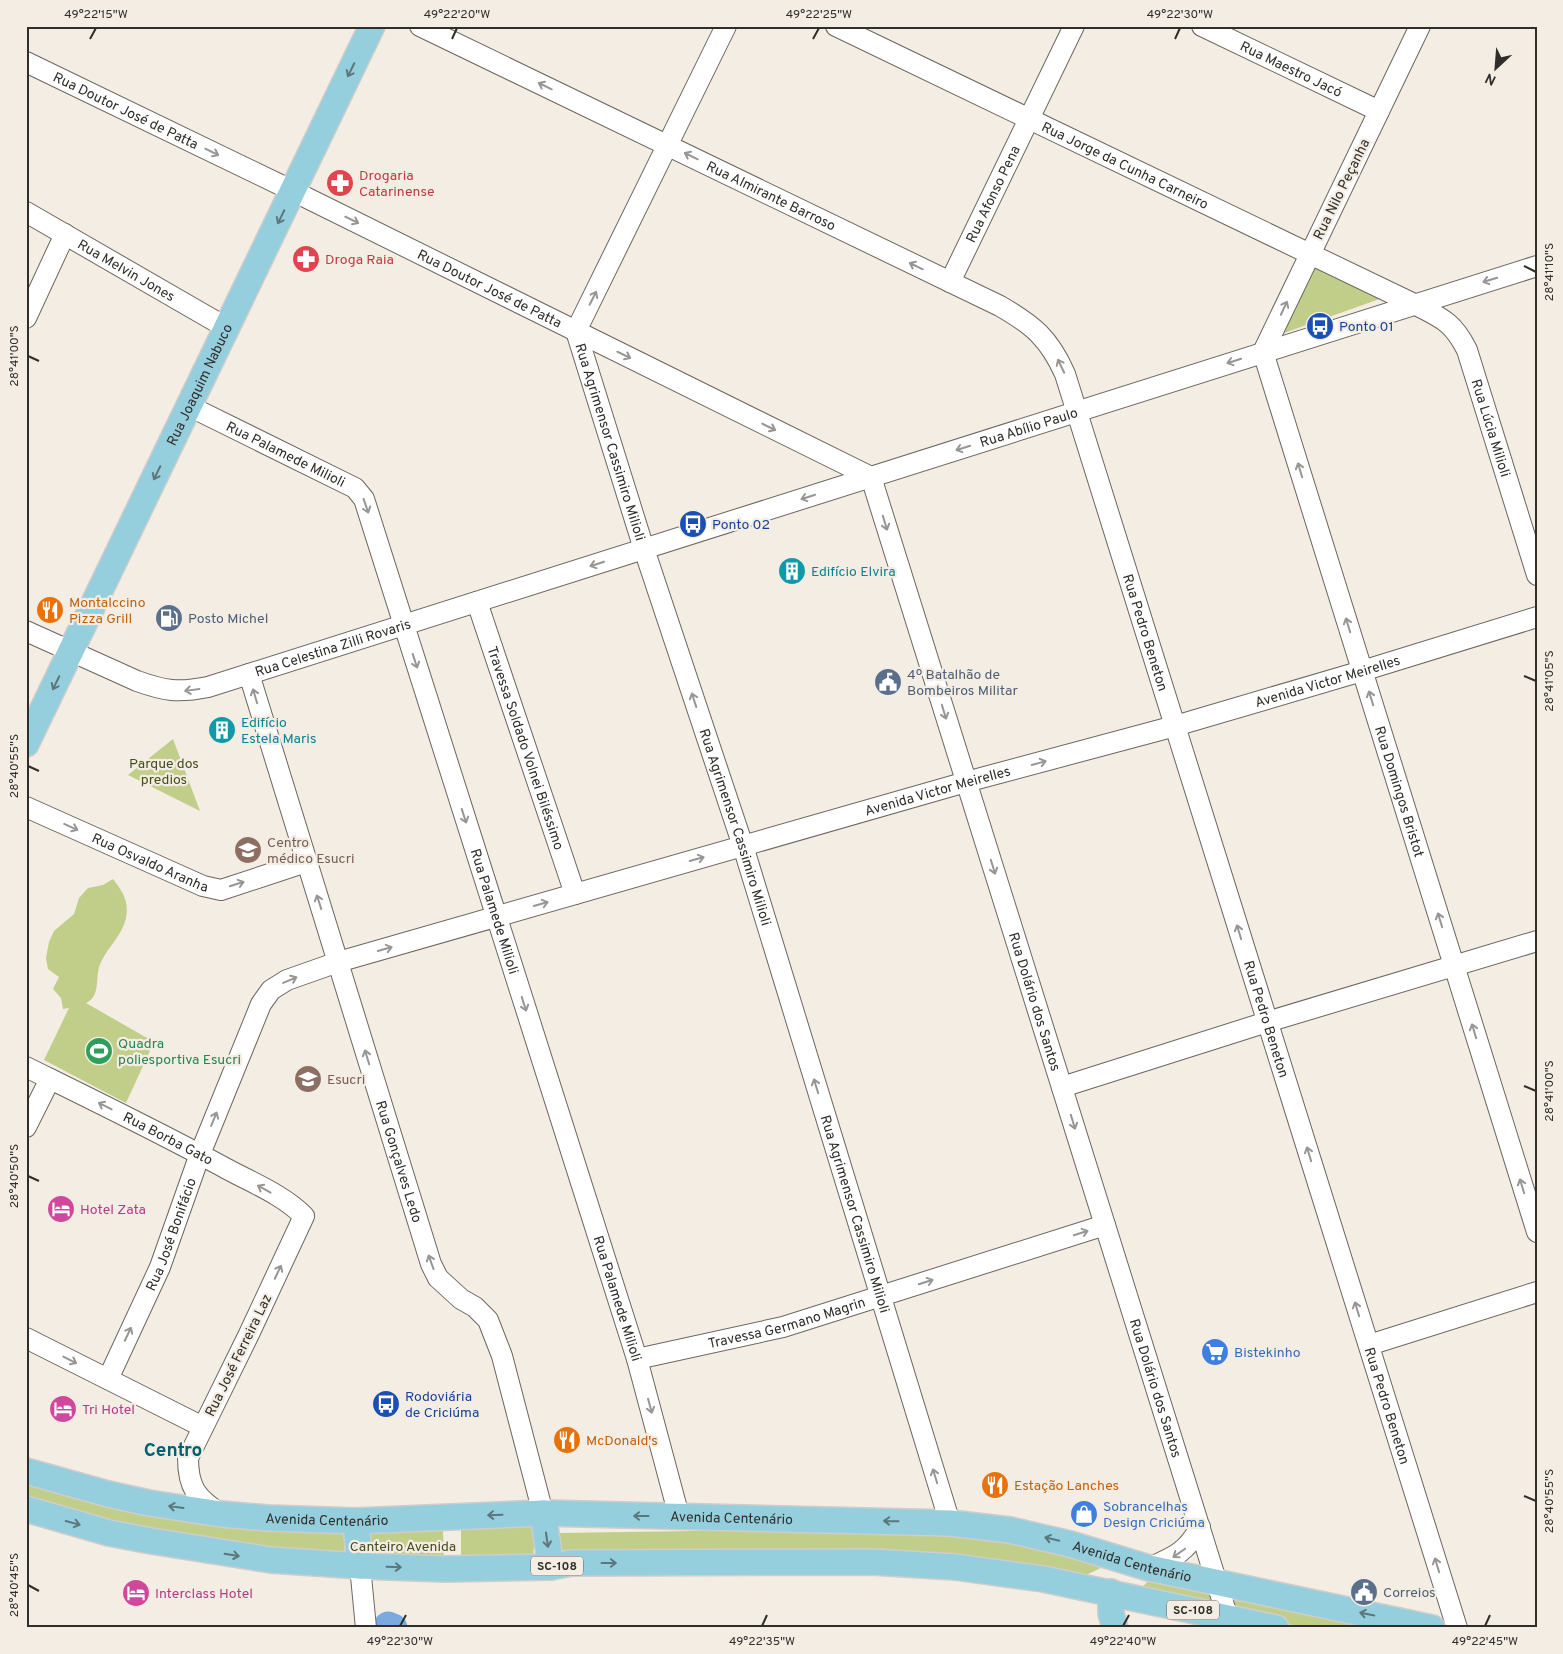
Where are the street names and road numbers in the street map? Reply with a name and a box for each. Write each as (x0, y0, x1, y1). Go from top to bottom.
street label: Rua Maestro Jacó (1237, 38, 1345, 102)
street label: Rua Doutor José de Patta (50, 69, 201, 154)
street label: Rua Jorge da Cunha Carneiro (1038, 119, 1211, 214)
street label: Rua Nilo Peçanha (1311, 136, 1374, 243)
street label: Rua Afonso Pena (963, 143, 1025, 246)
street label: Rua Almirante Barroso (703, 158, 838, 235)
street label: Rua Melvin Jones (74, 237, 177, 306)
street label: Rua Doutor José de Patta (414, 247, 564, 333)
street label: Rua Joaquim Nabuco (164, 321, 237, 449)
street label: Rua Agrimensor Cassimiro Milioli (570, 341, 648, 543)
street label: Rua Lúcia Milioli (1467, 377, 1513, 479)
street label: Rua Abílio Paulo (978, 405, 1080, 452)
street label: Rua Palamede Milioli (223, 419, 347, 492)
street label: Rua Pedro Beneton (1118, 572, 1171, 694)
street label: Rua Celestina Zilli Rovaris (253, 616, 413, 682)
street label: Travessa Soldado Volnei Biléssimo (483, 645, 567, 853)
street label: Avenida Victor Meirelles (1253, 653, 1403, 712)
street label: Rua Domingos Bristot (1370, 724, 1427, 860)
street label: Rua Agrimensor Cassimiro Milioli (695, 727, 774, 928)
street label: Avenida Victor Meirelles (863, 763, 1013, 821)
street label: Rua Osvaldo Aranha (89, 830, 209, 897)
street label: Rua Palamede Milioli (466, 847, 521, 977)
street label: Rua Dolário dos Santos (1004, 930, 1063, 1074)
street label: Rua Pedro Beneton (1239, 959, 1291, 1080)
street label: Rua Gonçalves Ledo (371, 1099, 425, 1225)
street label: Rua Borba Gato (120, 1109, 215, 1170)
street label: Rua Agrimensor Cassimiro Milioli (816, 1113, 892, 1315)
street label: Rua José Bonifácio (143, 1176, 201, 1294)
street label: Rua Palamede Milioli (588, 1234, 644, 1364)
street label: Rua José Ferreira Laz (202, 1292, 276, 1420)
street label: Travessa Germano Magrin (707, 1294, 868, 1353)
street label: Rua Dolário dos Santos (1125, 1317, 1184, 1460)
street label: Rua Pedro Beneton (1360, 1345, 1412, 1467)
street label: Avenida Centenário (670, 1509, 793, 1529)
street label: Avenida Centenário (265, 1511, 389, 1531)
street label: Avenida Centenário (1070, 1538, 1193, 1587)
road number: SC-108 (531, 1556, 583, 1575)
road number: SC-108 (1167, 1600, 1219, 1620)

